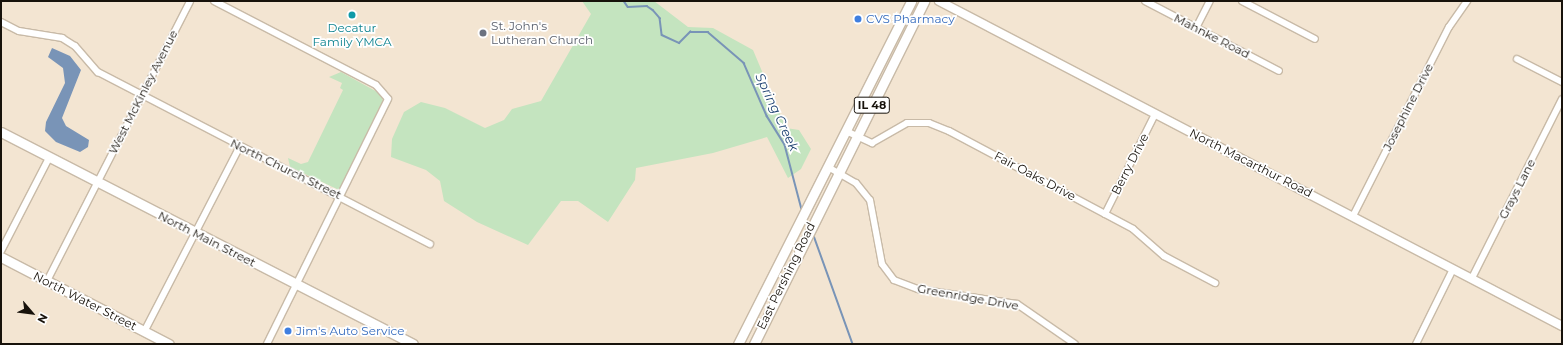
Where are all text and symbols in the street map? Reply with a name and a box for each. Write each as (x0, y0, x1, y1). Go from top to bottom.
marker: Decatur Family YMCA (347, 10, 357, 20)
street label: Mahnke Road (1172, 11, 1252, 61)
place label: CVS Pharmacy (866, 12, 955, 26)
marker: CVS Pharmacy (853, 14, 863, 24)
place label: St. John's Lutheran Church (491, 19, 593, 47)
place label: Decatur Family YMCA (312, 21, 392, 49)
street label: West McKinley Avenue (105, 28, 181, 156)
marker: St. John's Lutheran Church (478, 28, 488, 38)
street label: Josephine Drive (1380, 61, 1436, 153)
water label: Spring Creek (752, 70, 802, 154)
road number: IL 48 (853, 96, 891, 114)
street label: North Macarthur Road (1187, 126, 1315, 200)
street label: Berry Drive (1108, 131, 1152, 197)
street label: North Church Street (228, 136, 344, 202)
street label: Fair Oaks Drive (992, 148, 1078, 204)
street label: Grays Lane (1496, 157, 1538, 221)
street label: North Main Street (156, 208, 258, 270)
street label: East Pershing Road (754, 220, 818, 332)
street label: North Water Street (31, 269, 139, 333)
street label: Greenridge Drive (916, 281, 1020, 313)
north arrow (12, 293, 52, 333)
place label: Jim's Auto Service (296, 324, 405, 338)
marker: Jim's Auto Service (283, 326, 293, 336)

